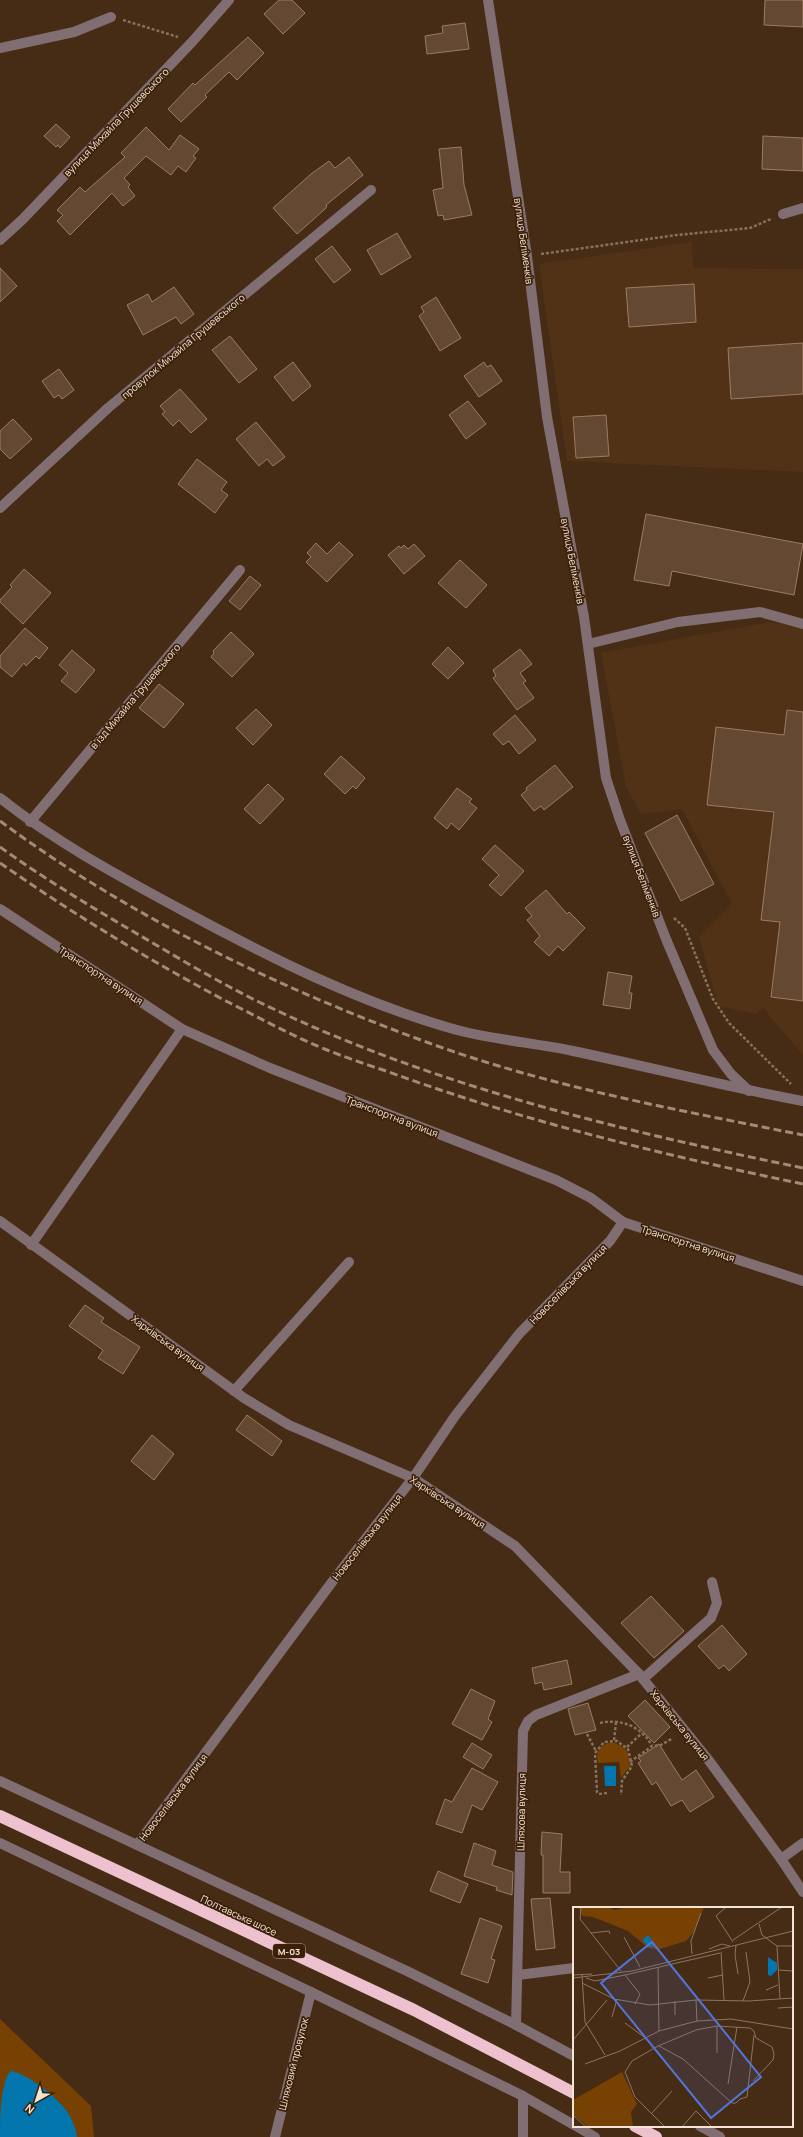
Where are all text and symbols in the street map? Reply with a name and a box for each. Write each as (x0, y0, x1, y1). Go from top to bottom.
street label: вулиця Михайла Грушевського (60, 65, 172, 179)
street label: вулиця Беліменків (511, 197, 537, 286)
street label: провулок Михайла Грушевського (118, 290, 248, 402)
street label: вулиця Беліменків (558, 517, 588, 606)
street label: в’їзд Михайла Грушевського (87, 640, 183, 752)
street label: вулиця Беліменків (620, 833, 664, 920)
street label: Транспортна вулиця (56, 942, 146, 1008)
street label: Транспортна вулиця (344, 1092, 440, 1140)
street label: Транспортна вулиця (639, 1221, 737, 1265)
street label: Новоселівська вулиця (526, 1241, 610, 1327)
street label: Харківська вулиця (129, 1312, 207, 1374)
street label: Харківська вулиця (408, 1472, 488, 1532)
street label: Новоселівська вулиця (329, 1491, 405, 1583)
street label: Харківська вулиця (647, 1687, 713, 1763)
street label: Новоселівська вулиця (136, 1751, 210, 1843)
street label: Шляхова вулиця (513, 1773, 529, 1851)
street label: Полтавське шосе (199, 1891, 280, 1939)
inset map (573, 1907, 793, 2127)
road number: М-03 (273, 1944, 305, 1958)
street label: Шляховий провулок (275, 2015, 311, 2112)
north arrow (16, 2081, 56, 2121)
text: N (22, 2101, 37, 2117)

